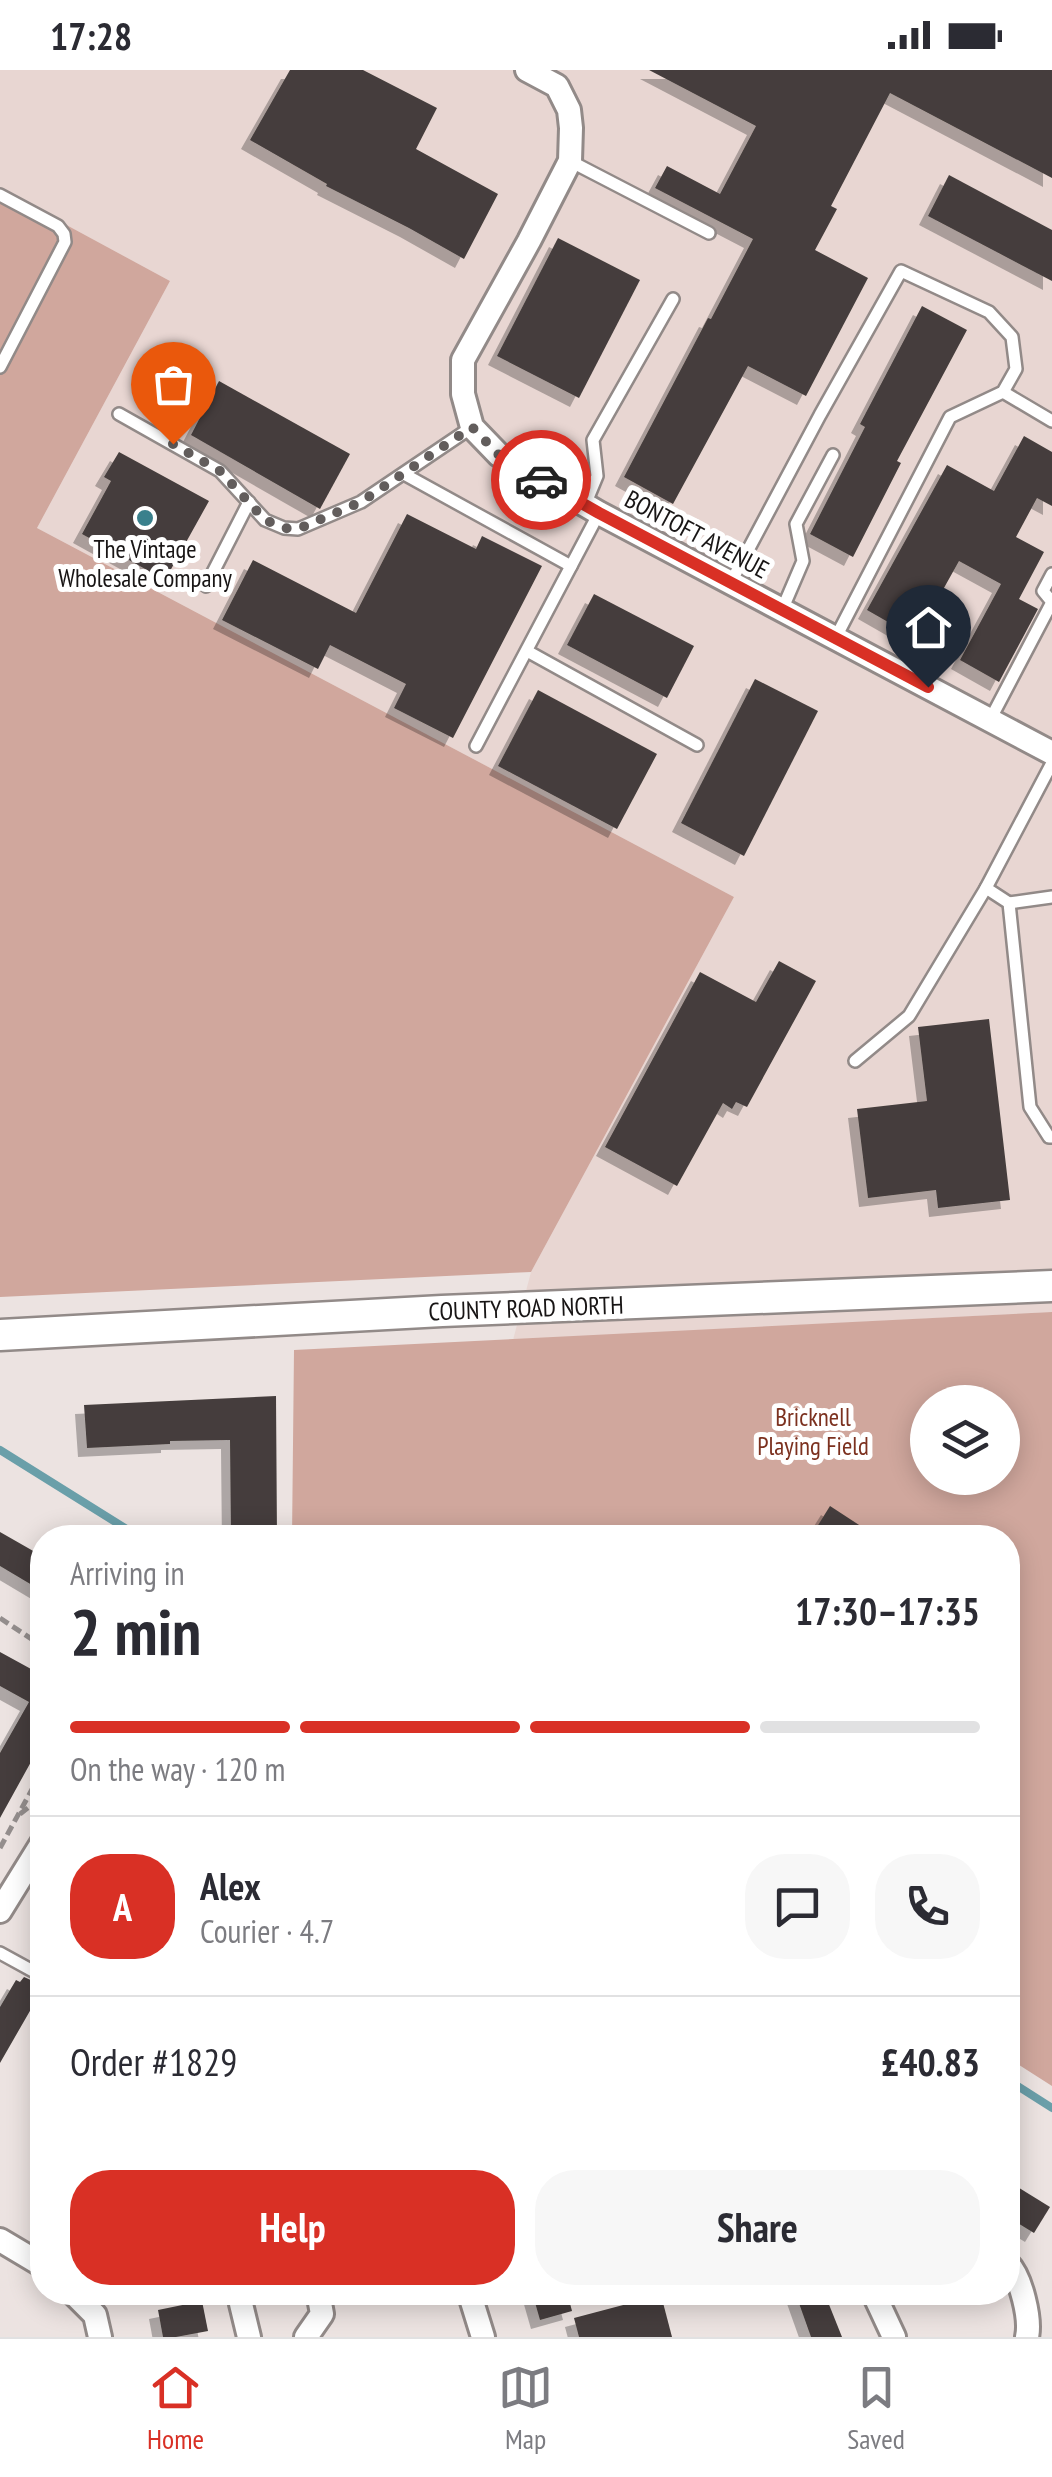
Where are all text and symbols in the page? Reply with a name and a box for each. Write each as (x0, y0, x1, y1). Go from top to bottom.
text: 17:28 (50, 11, 132, 60)
pin (131, 342, 216, 445)
icon: bag (146, 357, 201, 412)
courier (491, 430, 591, 530)
icon: car (514, 453, 569, 508)
street label: BONTOFT AVENUE (619, 483, 775, 585)
marker: The Vintage Wholesale Company (134, 507, 156, 529)
place label: The Vintage Wholesale Company (58, 533, 232, 594)
pin (886, 585, 971, 688)
icon: home (901, 600, 956, 655)
street label: COUNTY ROAD NORTH (428, 1289, 624, 1327)
map controls (910, 1385, 1020, 1495)
button: layers (910, 1385, 1020, 1495)
park label: Bricknell Playing Field (757, 1401, 869, 1462)
text: Arriving in (70, 1552, 185, 1594)
text: 17:30–17:35 (795, 1586, 980, 1635)
text: 2 min (70, 1589, 201, 1673)
text: On the way · 120 m (70, 1748, 285, 1790)
button: chat (745, 1854, 850, 1959)
button: phone (875, 1854, 980, 1959)
text: Alex (200, 1861, 261, 1910)
text: A (113, 1882, 132, 1931)
text: Courier · 4.7 (200, 1910, 334, 1952)
text: Order #1829 (70, 2037, 237, 2086)
text: £40.83 (881, 2037, 980, 2086)
button: Help (70, 2170, 515, 2285)
button: Share (535, 2170, 980, 2285)
tab: Home (147, 2360, 204, 2457)
tab: Map (498, 2360, 553, 2457)
tab: Saved (847, 2360, 905, 2457)

